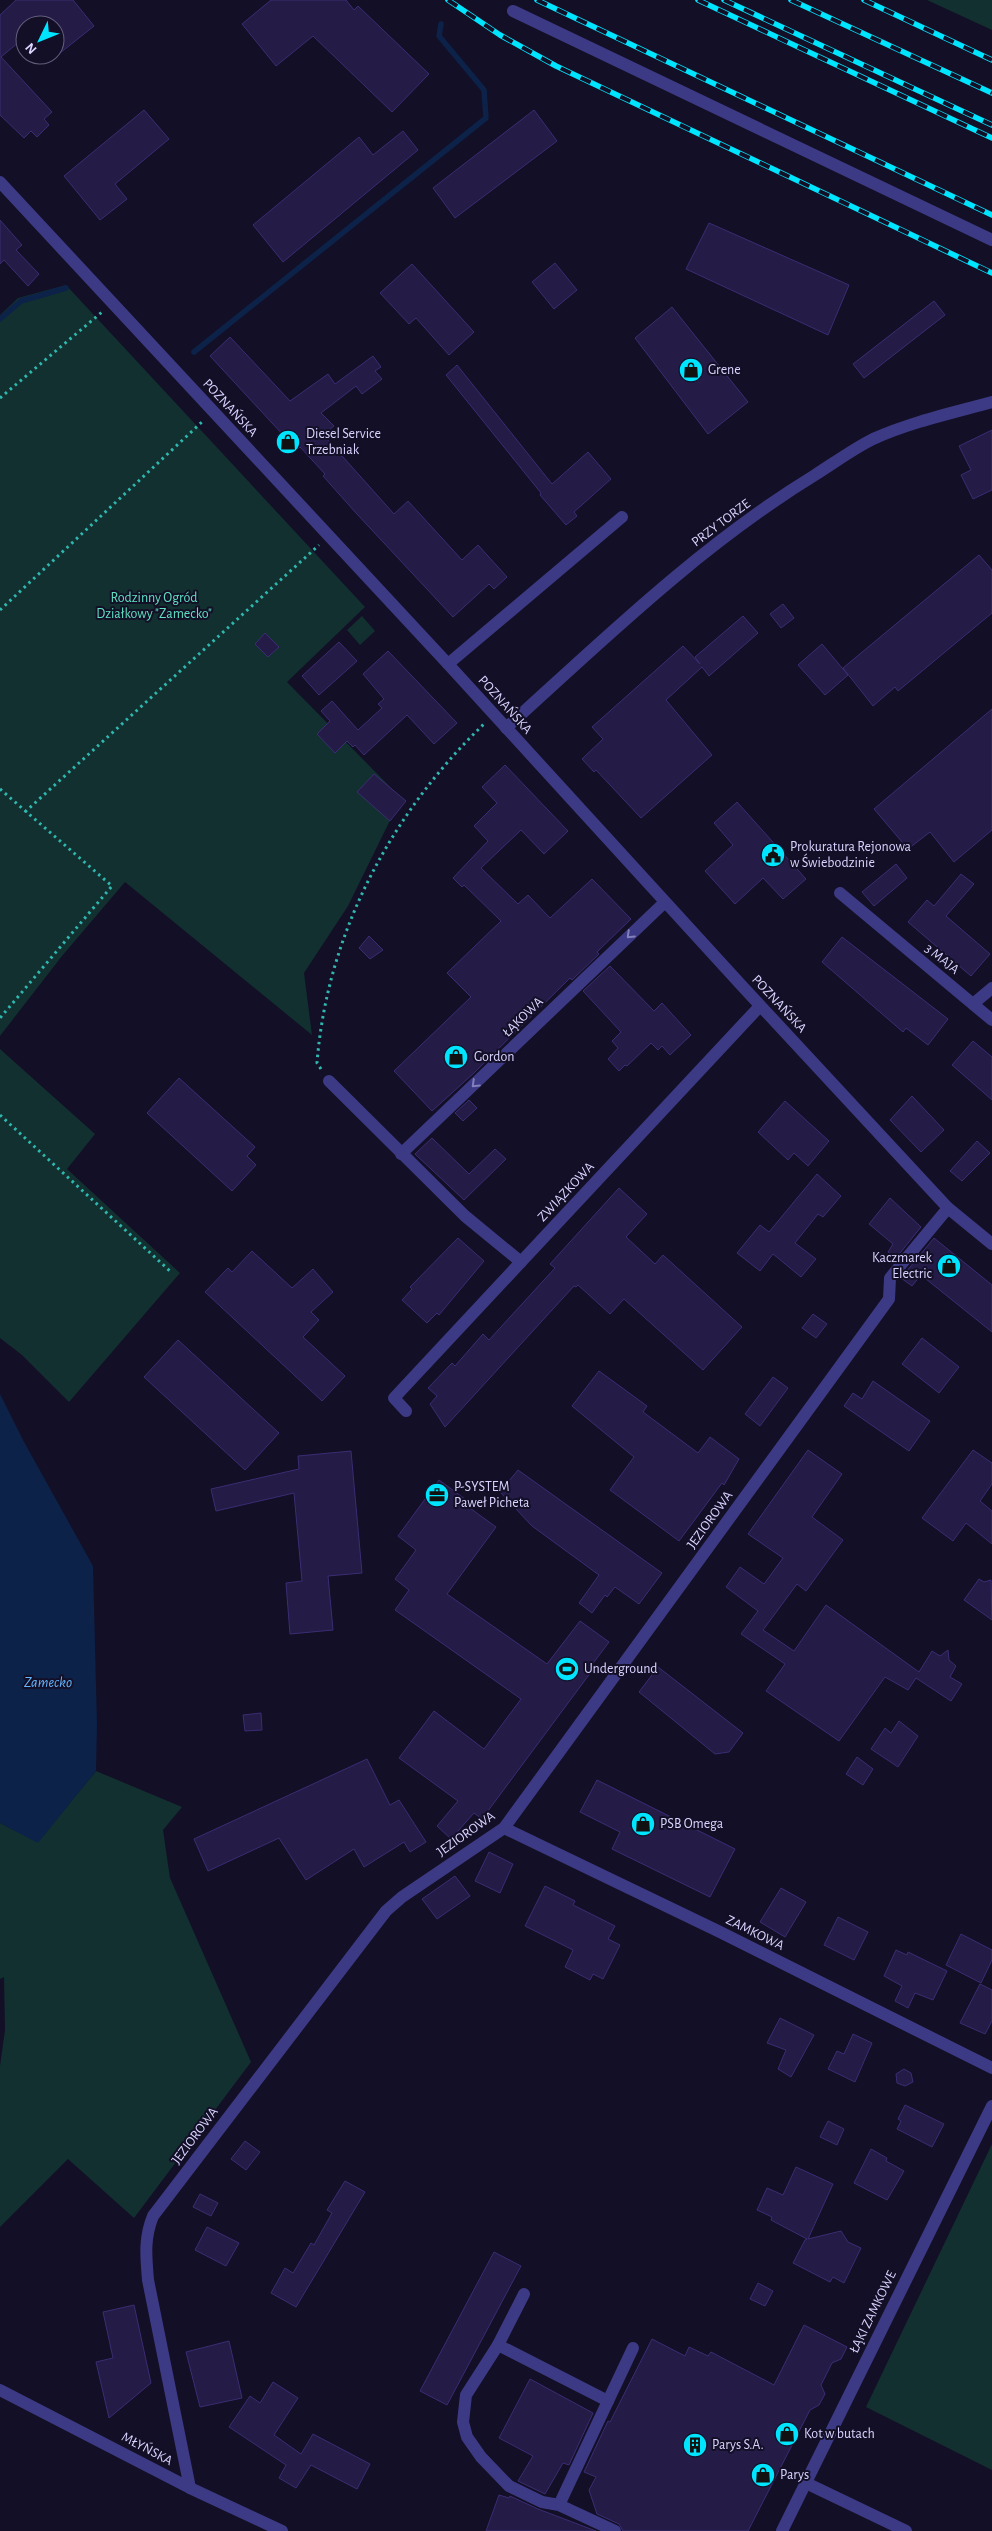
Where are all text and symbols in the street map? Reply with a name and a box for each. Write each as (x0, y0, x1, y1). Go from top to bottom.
north arrow (15, 15, 65, 65)
text: N (23, 40, 40, 57)
shop icon: Grene (678, 357, 704, 383)
place label: Grene (708, 363, 741, 377)
street label: POZNAŃSKA (200, 374, 262, 440)
place label: Diesel Service Trzebniak (306, 427, 381, 457)
shop icon: Diesel Service Trzebniak (275, 429, 301, 455)
street label: PRZY TORZE (689, 496, 753, 549)
park label: Rodzinny Ogród Działkowy "Zamecko" (96, 591, 212, 621)
street label: POZNAŃSKA (475, 671, 537, 737)
place label: Prokuratura Rejonowa w Świebodzinie (790, 840, 912, 870)
public building icon: Prokuratura Rejonowa w Świebodzinie (760, 842, 786, 868)
one-way arrow (627, 929, 636, 938)
street label: 3 MAJA (922, 941, 962, 977)
street label: POZNAŃSKA (749, 970, 811, 1036)
street label: ŁĄKOWA (500, 994, 546, 1040)
shop icon: Gordon (443, 1044, 469, 1070)
place label: Gordon (474, 1050, 515, 1064)
one-way arrow (471, 1078, 480, 1087)
street label: ZWIĄZKOWA (535, 1160, 597, 1224)
place label: Kaczmarek Electric (872, 1251, 933, 1281)
shop icon: Kaczmarek Electric (936, 1253, 962, 1279)
place label: P-SYSTEM Paweł Picheta (454, 1480, 530, 1510)
office icon: P-SYSTEM Paweł Picheta (424, 1482, 450, 1508)
street label: JEZIOROWA (685, 1489, 735, 1551)
sports icon: Underground (554, 1656, 580, 1682)
place label: Underground (584, 1662, 658, 1676)
water label: Zamecko (24, 1675, 72, 1690)
street label: JEZIOROWA (434, 1809, 498, 1859)
shop icon: PSB Omega (630, 1811, 656, 1837)
place label: PSB Omega (660, 1817, 724, 1831)
street label: ZAMKOWA (724, 1913, 786, 1953)
street label: JEZIOROWA (169, 2105, 221, 2167)
street label: ŁĄKI ZAMKOWE (847, 2268, 899, 2355)
shop icon: Kot w butach (774, 2421, 800, 2447)
street label: MŁYŃSKA (119, 2427, 176, 2468)
place label: Kot w butach (804, 2427, 875, 2441)
building icon: Parys S.A. (682, 2432, 708, 2458)
place label: Parys S.A. (712, 2438, 764, 2452)
shop icon: Parys (750, 2462, 776, 2488)
place label: Parys (780, 2468, 809, 2482)

